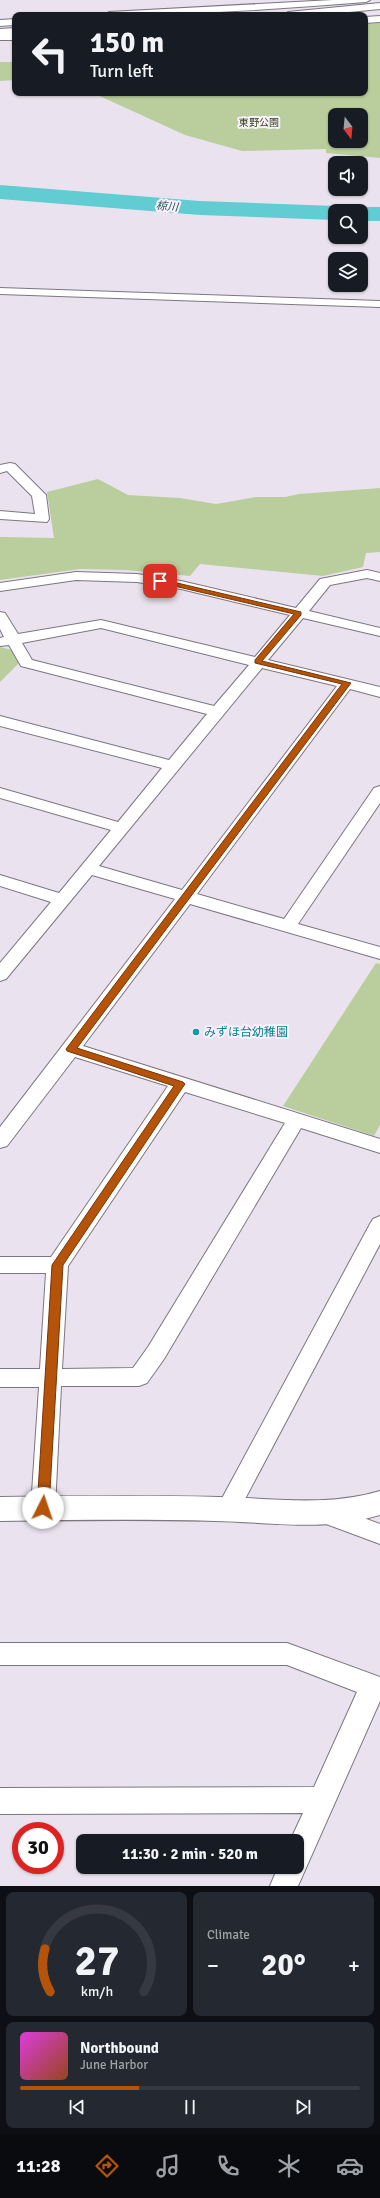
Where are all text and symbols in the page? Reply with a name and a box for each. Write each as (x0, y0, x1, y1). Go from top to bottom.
text: 150 m (90, 26, 164, 60)
icon: left (24, 28, 76, 80)
text: Turn left (90, 60, 153, 82)
north arrow (328, 108, 368, 148)
map controls (328, 108, 368, 292)
park label: 東野公園 (239, 117, 279, 129)
button: sound (328, 156, 368, 196)
water label: 椋川 (155, 199, 179, 214)
button: search (328, 204, 368, 244)
button: layers (328, 252, 368, 292)
pin (143, 564, 177, 598)
icon: arrive (149, 570, 171, 592)
place label: みずほ台幼稚園 (204, 1025, 288, 1040)
marker: みずほ台幼稚園 (191, 1027, 201, 1037)
position arrow (22, 1487, 64, 1529)
speed limit sign: 30 (12, 1822, 64, 1874)
text: 11:30 · 2 min · 520 m (122, 1845, 258, 1863)
text: Climate (207, 1927, 250, 1943)
text: 27 (74, 1936, 119, 1987)
text: 20° (261, 1947, 306, 1984)
text: − (207, 1952, 219, 1979)
text: + (348, 1952, 360, 1979)
text: km/h (80, 1983, 113, 2000)
text: Northbound (80, 2039, 159, 2057)
text: June Harbor (80, 2057, 148, 2073)
icon: previous (66, 2096, 88, 2118)
icon: pause (179, 2096, 201, 2118)
icon: next (292, 2096, 314, 2118)
icon: directions (93, 2152, 121, 2180)
icon: music (154, 2152, 182, 2180)
icon: phone (214, 2152, 242, 2180)
icon: climate (275, 2152, 303, 2180)
icon: car (336, 2152, 364, 2180)
text: 11:28 (16, 2155, 61, 2177)

